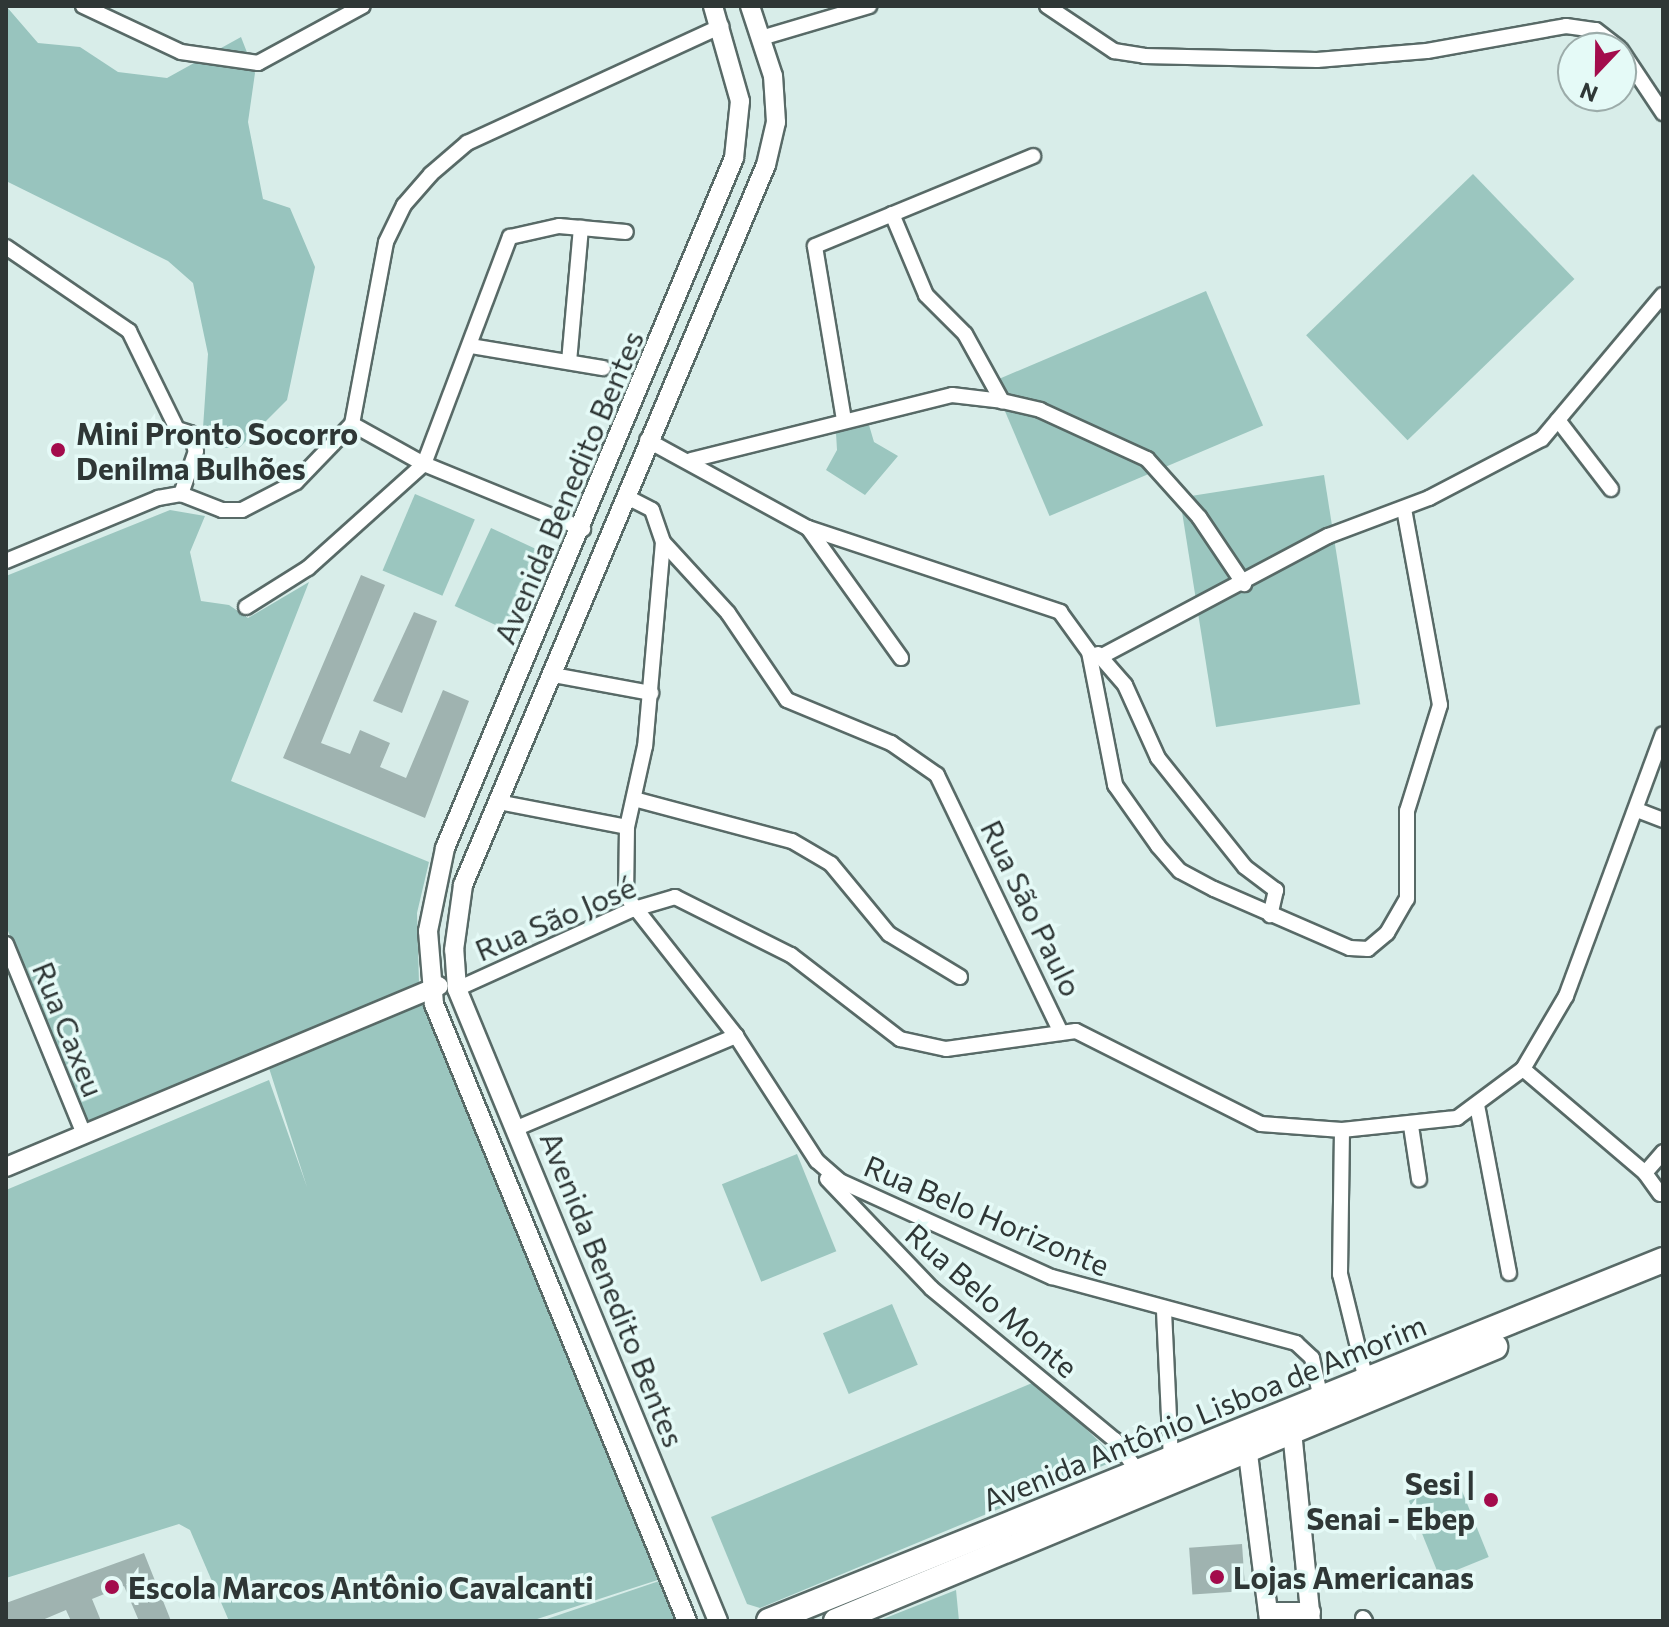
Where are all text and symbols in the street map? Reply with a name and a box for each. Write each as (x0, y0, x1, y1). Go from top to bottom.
north arrow (1557, 32, 1637, 112)
text: N (1576, 77, 1601, 108)
street label: Avenida Benedito Bentes (486, 325, 650, 649)
place label: Mini Pronto Socorro Denilma Bulhões (76, 415, 358, 486)
marker: Mini Pronto Socorro Denilma Bulhões (47, 439, 69, 461)
street label: Rua São Paulo (974, 814, 1090, 1002)
street label: Rua São José (469, 868, 641, 968)
street label: Rua Caxeu (26, 956, 112, 1102)
street label: Avenida Benedito Bentes (533, 1126, 693, 1452)
street label: Rua Belo Horizonte (859, 1147, 1115, 1283)
street label: Rua Belo Monte (899, 1215, 1085, 1385)
street label: Avenida Antônio Lisboa de Amorim (977, 1306, 1431, 1518)
place label: Sesi | Senai - Ebep (1306, 1465, 1475, 1536)
marker: Sesi | Senai - Ebep (1482, 1491, 1500, 1509)
place label: Lojas Americanas (1233, 1559, 1474, 1595)
marker: Lojas Americanas (1208, 1568, 1226, 1586)
place label: Escola Marcos Antônio Cavalcanti (128, 1569, 593, 1605)
marker: Escola Marcos Antônio Cavalcanti (103, 1578, 121, 1596)

